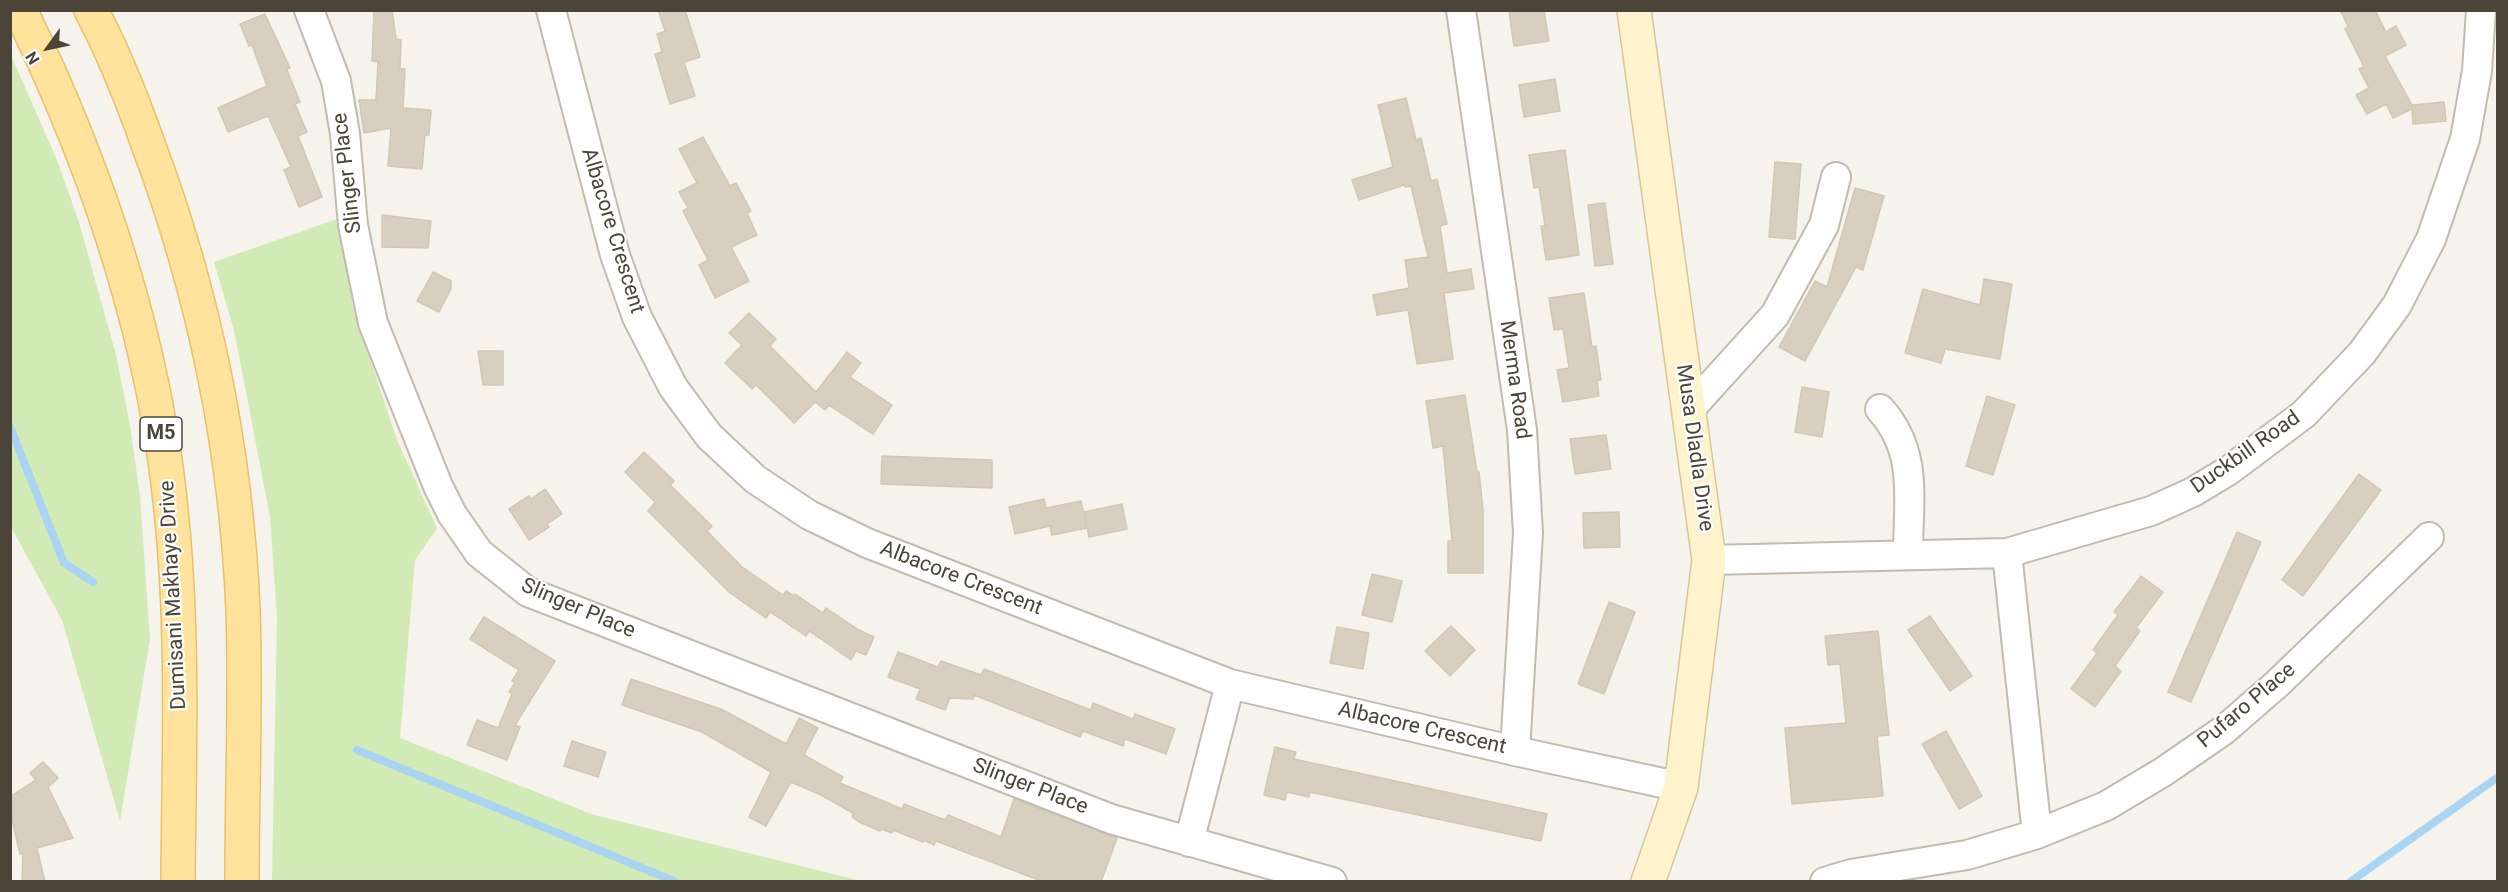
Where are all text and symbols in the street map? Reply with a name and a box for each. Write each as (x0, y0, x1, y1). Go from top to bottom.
north arrow (18, 18, 78, 78)
text: N (21, 48, 44, 68)
street label: Slinger Place (328, 111, 368, 235)
street label: Albacore Crescent (575, 145, 649, 317)
street label: Merma Road (1493, 319, 1535, 441)
street label: Musa Dladla Drive (1670, 363, 1718, 533)
street label: Duckbill Road (2187, 406, 2305, 500)
road number: M5 (140, 417, 182, 451)
street label: Dumisani Makhaye Drive (155, 480, 193, 710)
street label: Albacore Crescent (876, 537, 1046, 621)
street label: Slinger Place (517, 574, 639, 644)
street label: Pufaro Place (2193, 658, 2301, 754)
street label: Albacore Crescent (1336, 697, 1508, 761)
street label: Slinger Place (969, 753, 1091, 821)

